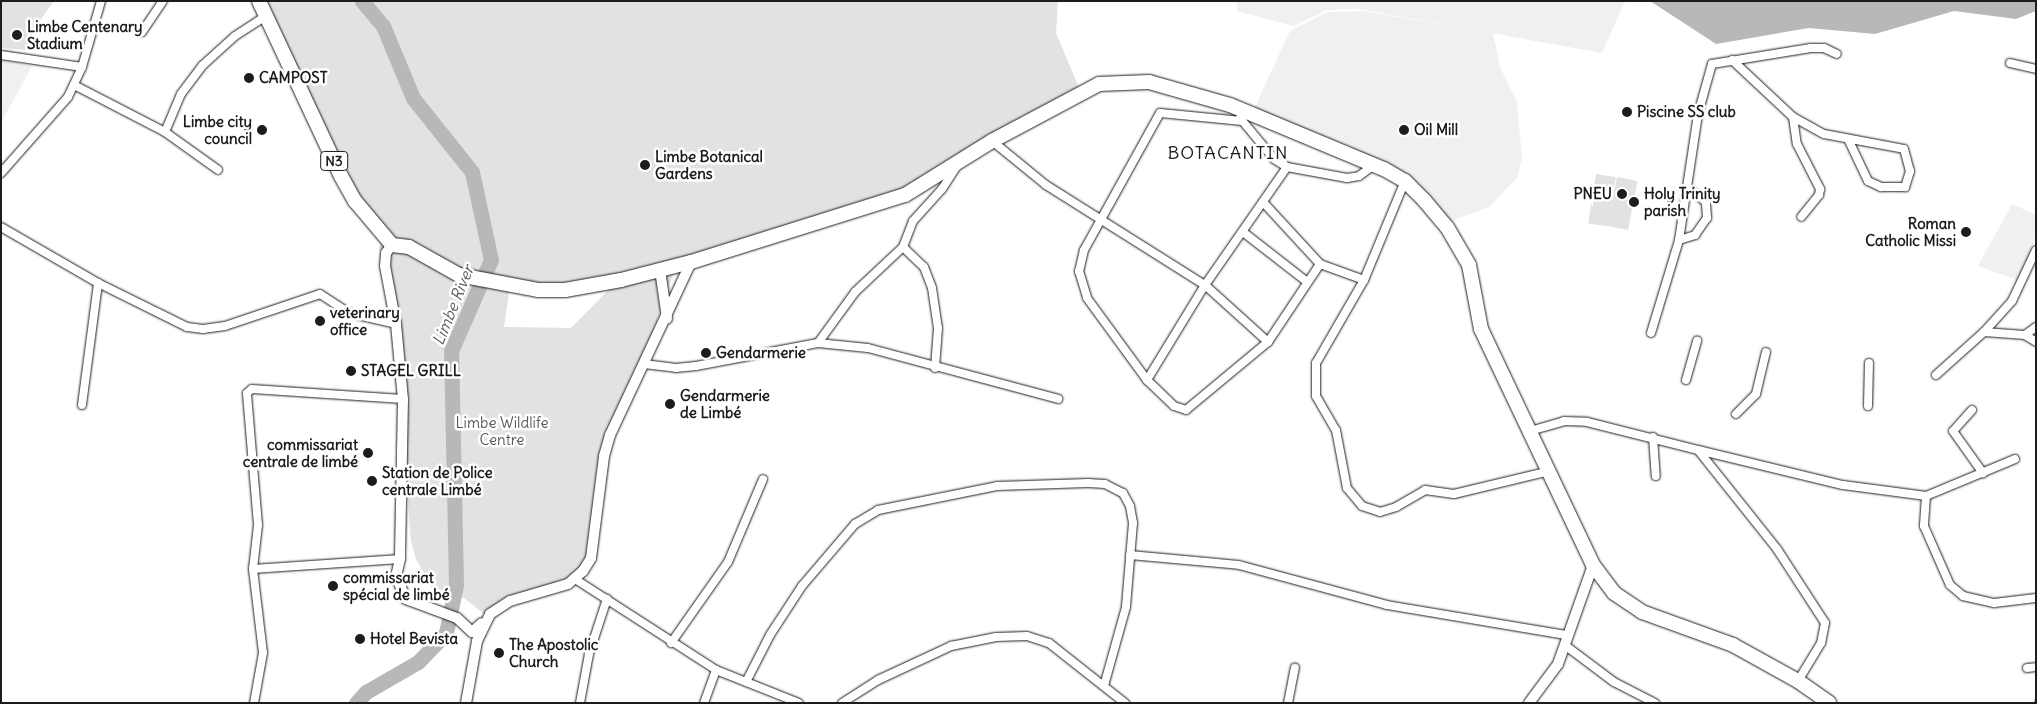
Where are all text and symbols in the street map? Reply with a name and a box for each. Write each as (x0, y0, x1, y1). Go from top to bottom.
place label: Limbe Centenary Stadium (27, 17, 143, 52)
marker: Limbe Centenary Stadium (11, 29, 23, 41)
place label: CAMPOST (259, 69, 327, 87)
marker: CAMPOST (243, 72, 255, 84)
place label: Piscine SS club (1637, 103, 1736, 121)
marker: Piscine SS club (1621, 106, 1633, 118)
place label: Limbe city council (183, 112, 252, 147)
place label: Oil Mill (1414, 121, 1458, 139)
marker: Limbe city council (256, 124, 268, 136)
marker: Oil Mill (1398, 124, 1410, 136)
district label: BOTACANTIN (1166, 142, 1290, 164)
place label: Limbe Botanical Gardens (655, 147, 763, 182)
road number: N3 (319, 150, 349, 172)
marker: Limbe Botanical Gardens (639, 159, 651, 171)
place label: Holy Trinity parish (1644, 184, 1721, 219)
place label: PNEU (1574, 185, 1612, 203)
marker: PNEU (1616, 188, 1628, 200)
marker: Holy Trinity parish (1628, 196, 1640, 208)
place label: Roman Catholic Missi (1865, 214, 1956, 249)
marker: Roman Catholic Missi (1960, 226, 1972, 238)
water label: Limbe River (428, 262, 478, 348)
place label: veterinary office (330, 303, 400, 338)
marker: veterinary office (314, 315, 326, 327)
place label: Gendarmerie (716, 344, 806, 362)
marker: Gendarmerie (700, 347, 712, 359)
place label: STAGEL GRILL (361, 362, 461, 380)
marker: STAGEL GRILL (345, 365, 357, 377)
place label: Gendarmerie de Limbé (680, 386, 770, 421)
marker: Gendarmerie de Limbé (664, 398, 676, 410)
park label: Limbe Wildlife Centre (455, 413, 549, 448)
place label: commissariat centrale de limbé (243, 435, 358, 470)
marker: commissariat centrale de limbé (362, 447, 374, 459)
place label: Station de Police centrale Limbé (382, 463, 493, 498)
marker: Station de Police centrale Limbé (366, 475, 378, 487)
place label: commissariat spécial de limbé (343, 568, 450, 603)
marker: commissariat spécial de limbé (327, 580, 339, 592)
place label: Hotel Bevista (370, 630, 458, 648)
marker: Hotel Bevista (354, 633, 366, 645)
place label: The Apostolic Church (509, 635, 598, 670)
marker: The Apostolic Church (493, 647, 505, 659)

